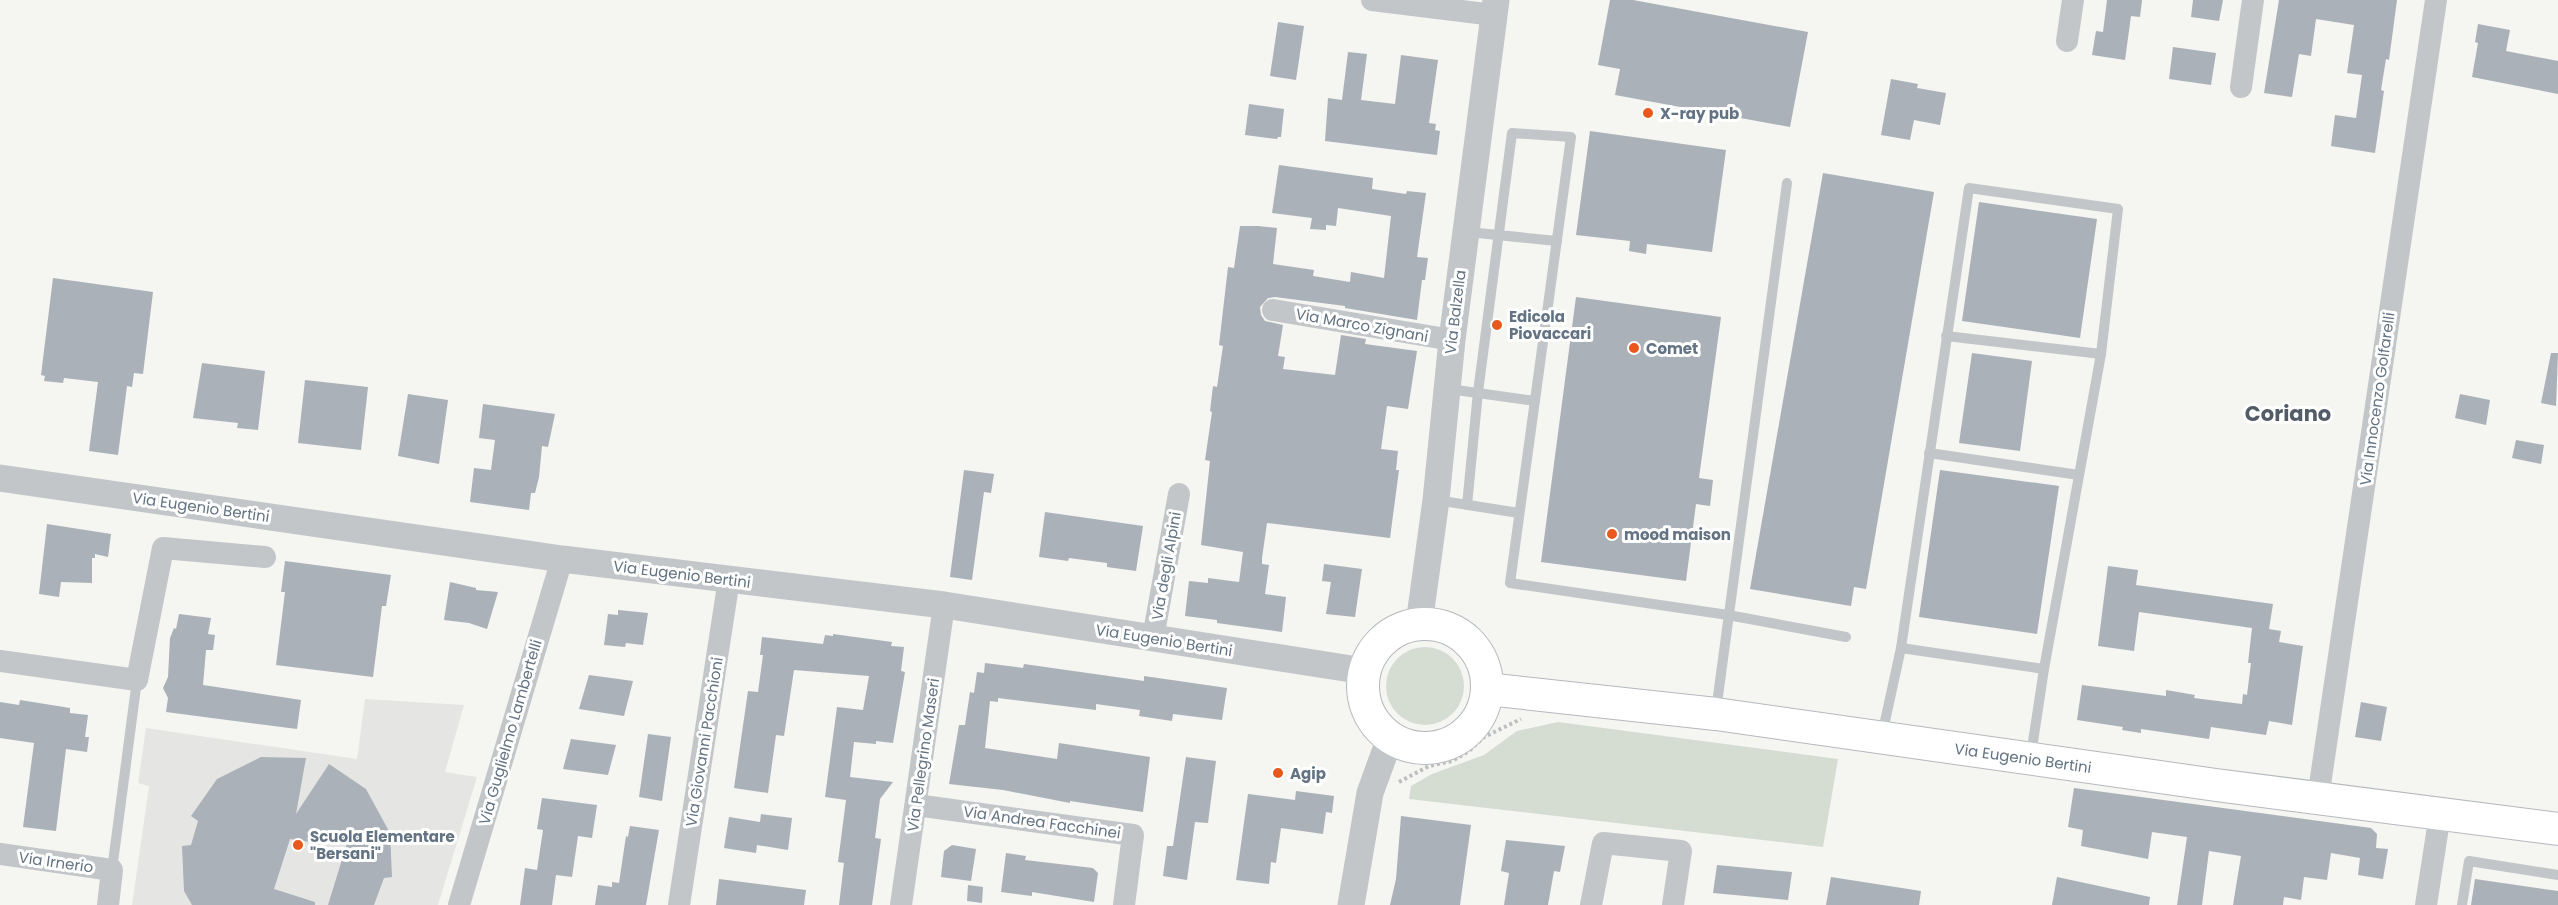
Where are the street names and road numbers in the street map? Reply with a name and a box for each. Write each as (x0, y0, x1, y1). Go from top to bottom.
street label: Via Balzella (1439, 269, 1471, 355)
street label: Via Marco Zignani (1294, 303, 1430, 347)
street label: Via Innocenzo Golfarelli (2354, 311, 2400, 487)
street label: Via Eugenio Bertini (131, 487, 271, 527)
street label: Via degli Alpini (1146, 510, 1186, 622)
street label: Via Eugenio Bertini (612, 555, 752, 593)
street label: Via Eugenio Bertini (1094, 619, 1234, 661)
street label: Via Guglielmo Lambertelli (473, 637, 547, 827)
street label: Via Giovanni Pacchioni (680, 656, 728, 828)
street label: Via Pellegrino Maseri (902, 677, 944, 833)
street label: Via Eugenio Bertini (1953, 738, 2093, 778)
street label: Via Andrea Facchinei (962, 801, 1122, 843)
street label: Via Irnerio (17, 846, 95, 878)

